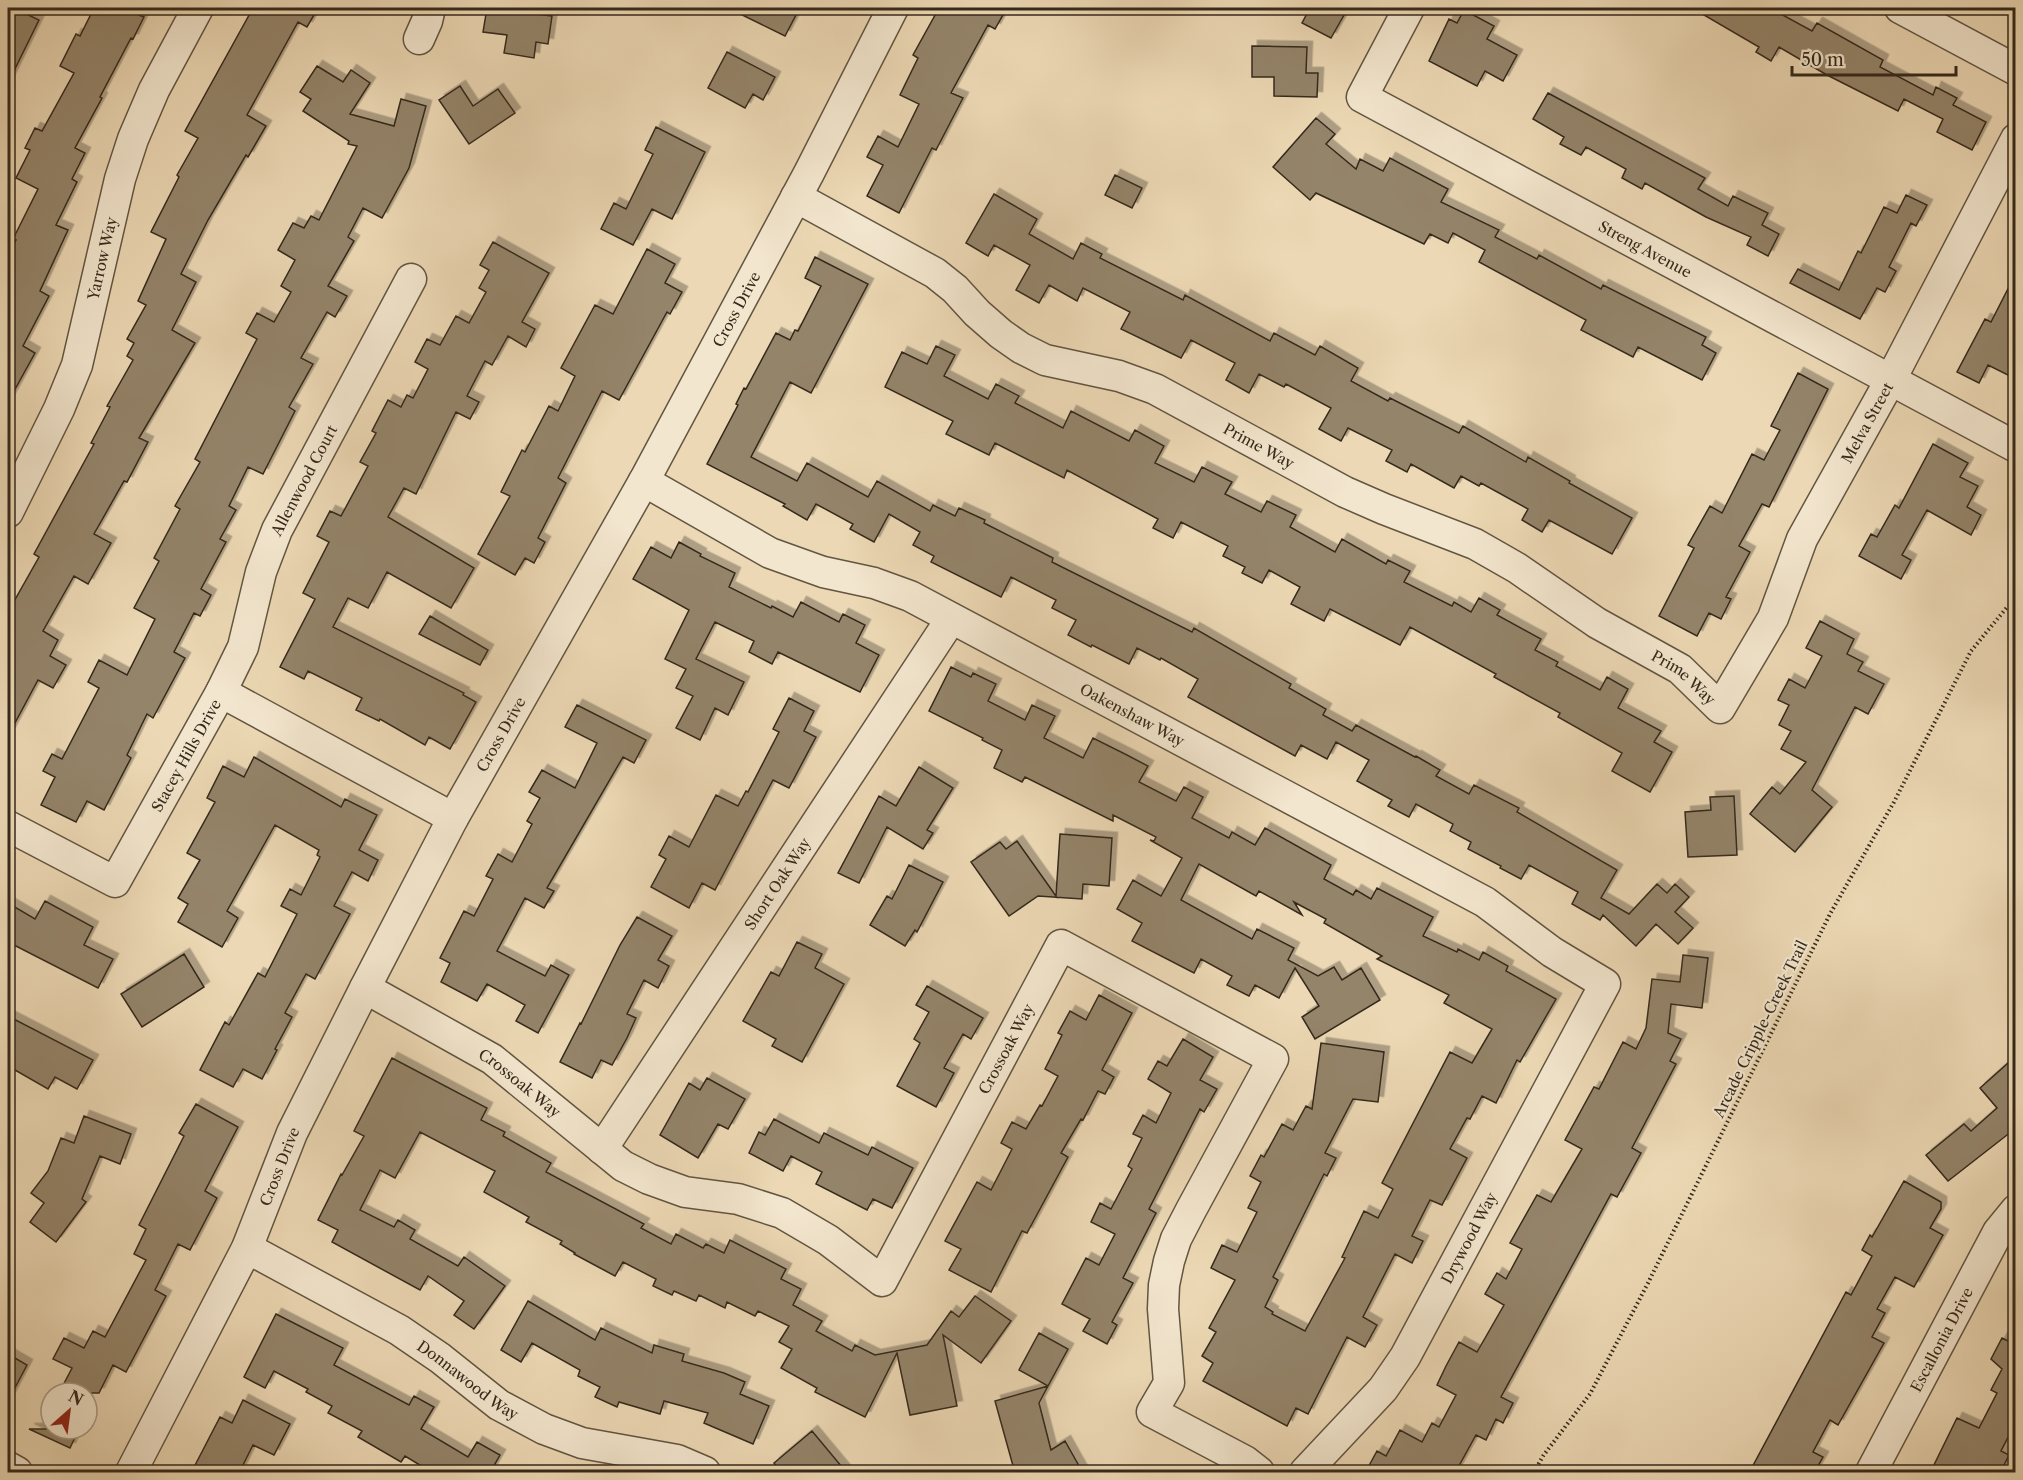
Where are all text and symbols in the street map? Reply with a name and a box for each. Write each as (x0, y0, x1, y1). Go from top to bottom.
scale bar (1792, 39, 1956, 77)
text: 50 m (1801, 49, 1844, 71)
street label: Yarrow Way (83, 214, 121, 303)
street label: Streng Avenue (1595, 216, 1695, 281)
street label: Cross Drive (708, 268, 764, 350)
street label: Melva Street (1837, 378, 1897, 466)
street label: Prime Way (1220, 419, 1298, 473)
street label: Allenwood Court (266, 421, 341, 540)
street label: Prime Way (1648, 646, 1720, 709)
street label: Oakenshaw Way (1077, 679, 1189, 750)
street label: Cross Drive (472, 693, 529, 775)
street label: Stacey Hills Drive (147, 696, 225, 815)
street label: Short Oak Way (740, 833, 814, 933)
street label: Arcade Cripple-Creek Trail (1708, 937, 1812, 1122)
street label: Crossoak Way (974, 1000, 1038, 1097)
street label: Crossoak Way (476, 1044, 565, 1121)
street label: Cross Drive (255, 1124, 303, 1208)
street label: Drywood Way (1437, 1188, 1501, 1287)
street label: Escallonia Drive (1906, 1284, 1977, 1395)
street label: Donnawood Way (414, 1336, 523, 1424)
north arrow (39, 1381, 99, 1441)
text: N (65, 1386, 87, 1410)

